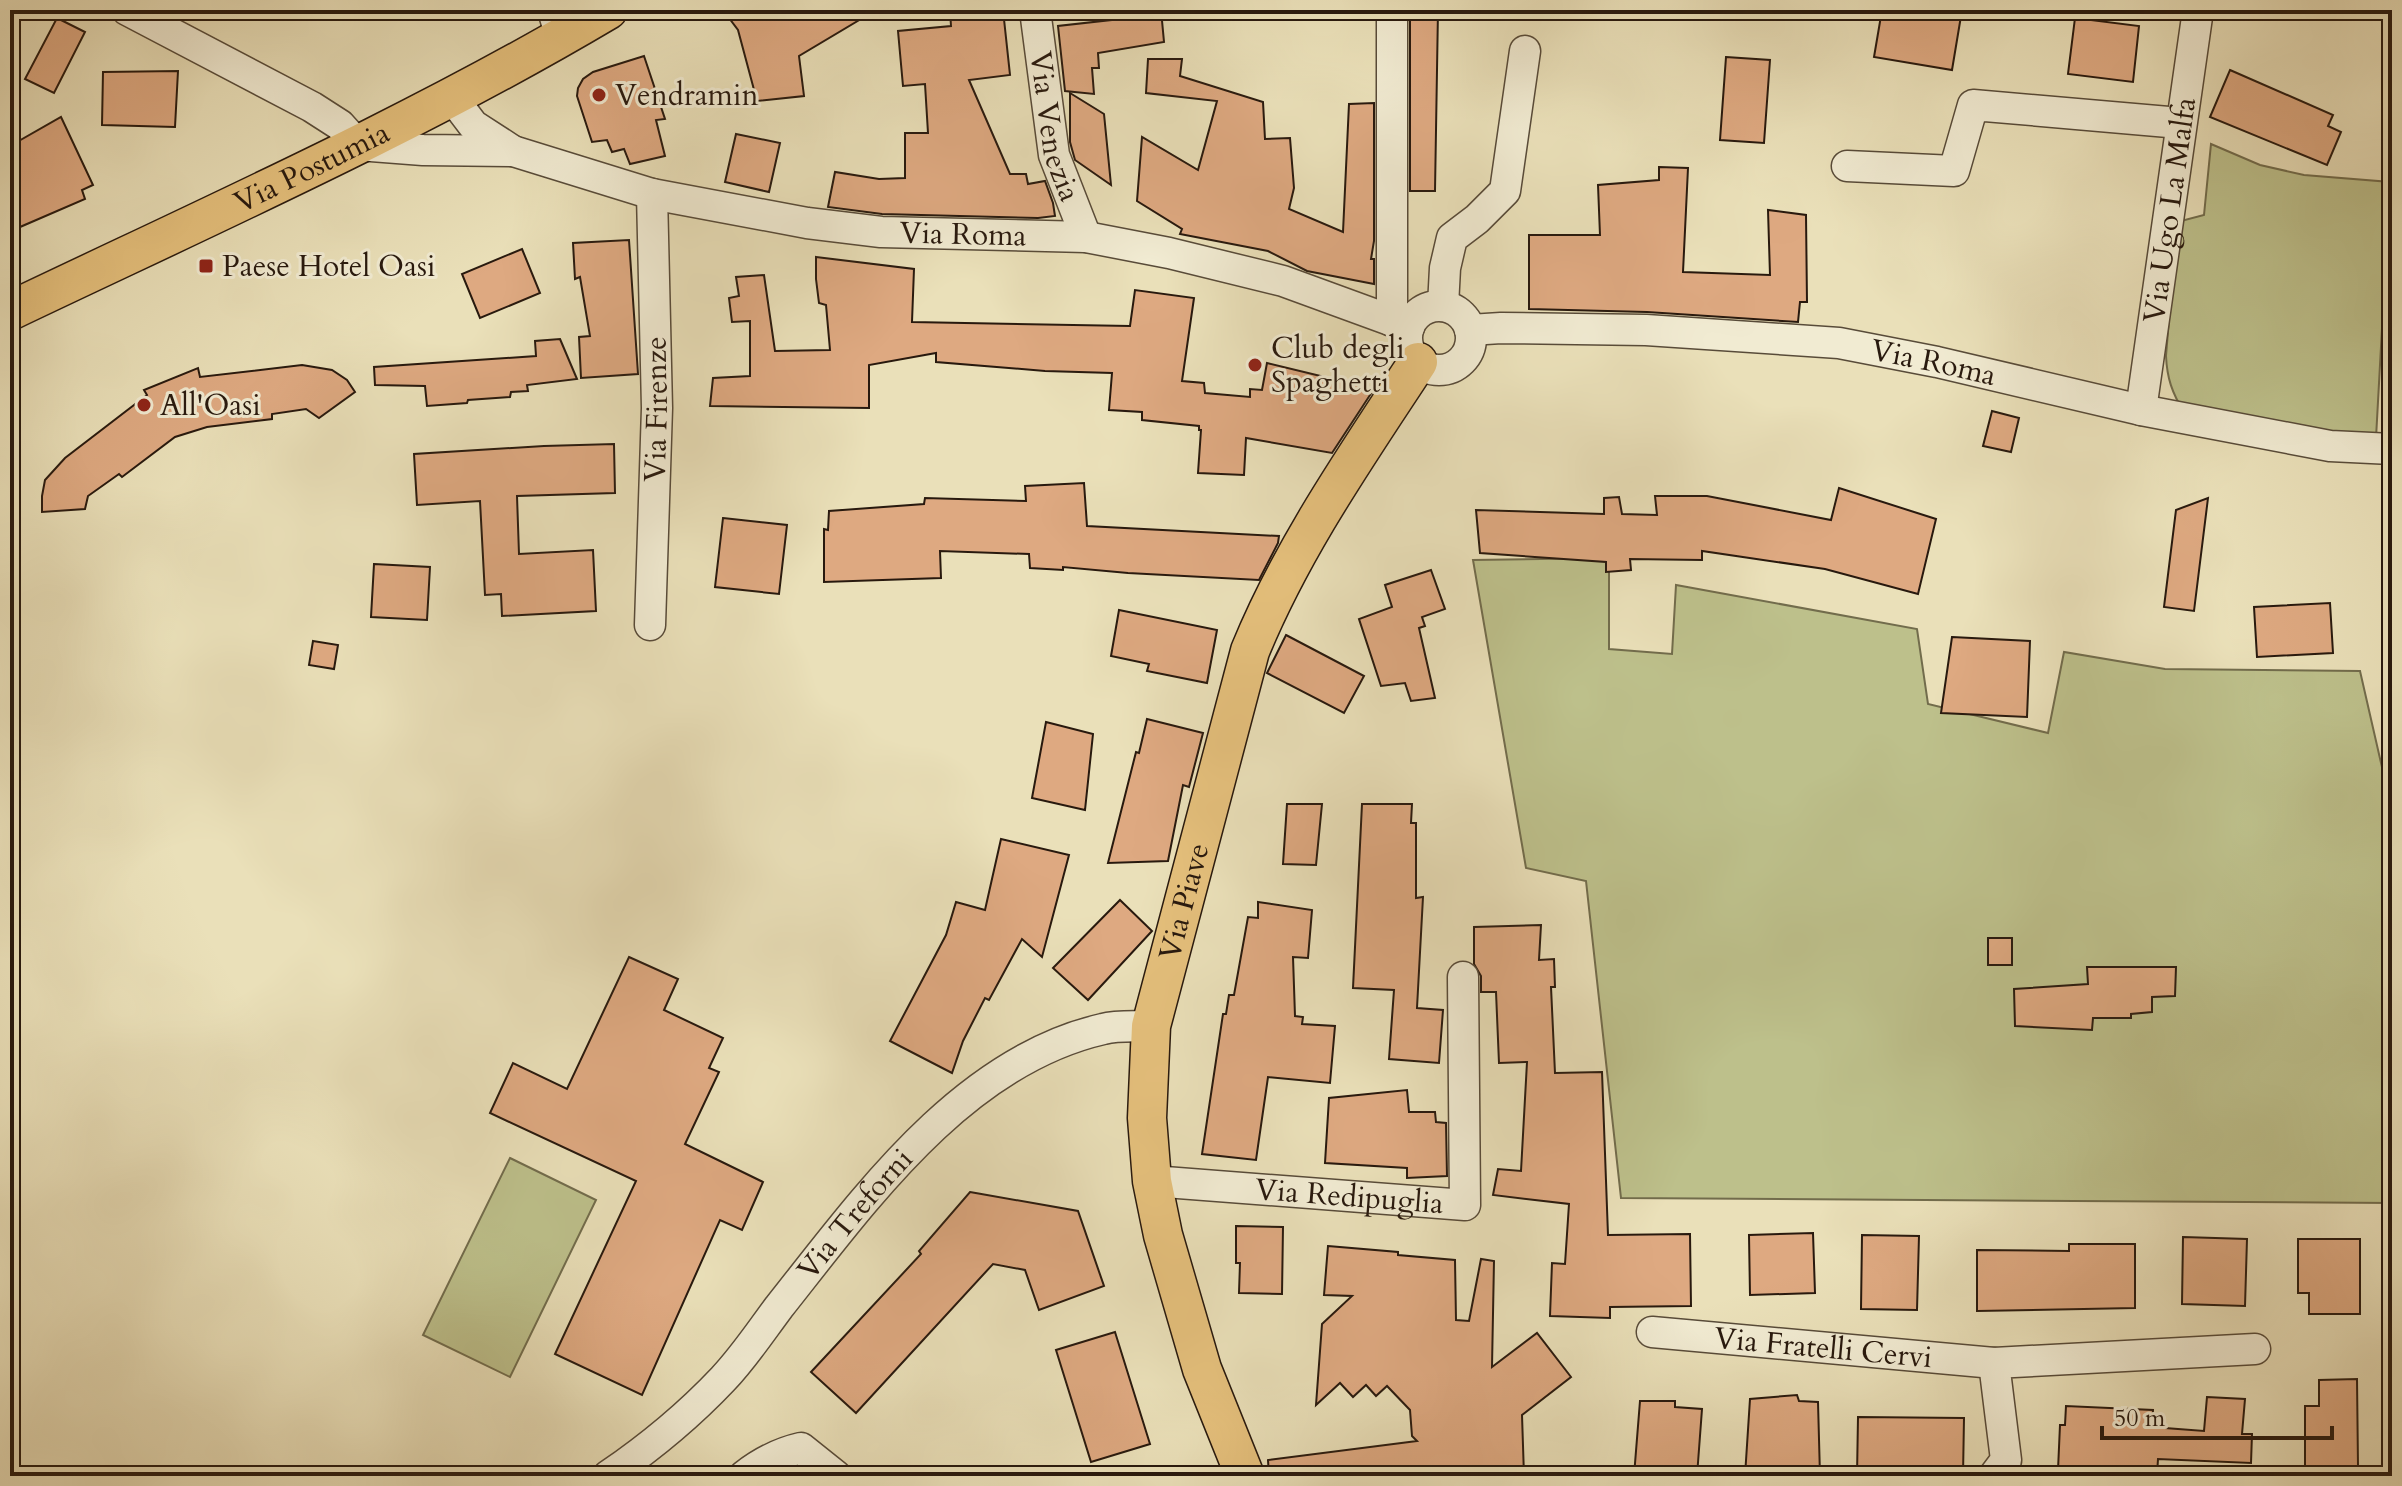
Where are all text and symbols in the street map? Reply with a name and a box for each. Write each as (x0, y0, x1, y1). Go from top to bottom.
street label: Via Venezia (1020, 49, 1091, 207)
place label: Vendramin (615, 75, 758, 116)
marker: Vendramin (590, 86, 608, 104)
street label: Via Ugo La Malfa (2133, 95, 2206, 325)
street label: Via Postumia (227, 112, 396, 223)
street label: Via Roma (899, 212, 1027, 256)
place label: Paese Hotel Oasi (222, 246, 436, 287)
marker: Paese Hotel Oasi (197, 257, 215, 275)
place label: Club degli Spaghetti (1271, 328, 1405, 403)
street label: Via Roma (1868, 329, 2000, 396)
street label: Via Firenze (634, 336, 678, 483)
marker: Club degli Spaghetti (1246, 356, 1264, 374)
place label: All'Oasi (160, 385, 261, 426)
marker: All'Oasi (135, 396, 153, 414)
street label: Via Piave (1149, 839, 1219, 965)
street label: Via Treforni (788, 1139, 922, 1288)
street label: Via Redipuglia (1254, 1168, 1445, 1224)
street label: Via Fratelli Cervi (1713, 1317, 1934, 1378)
scale bar (2102, 1390, 2332, 1440)
text: 50 m (2114, 1402, 2166, 1435)

